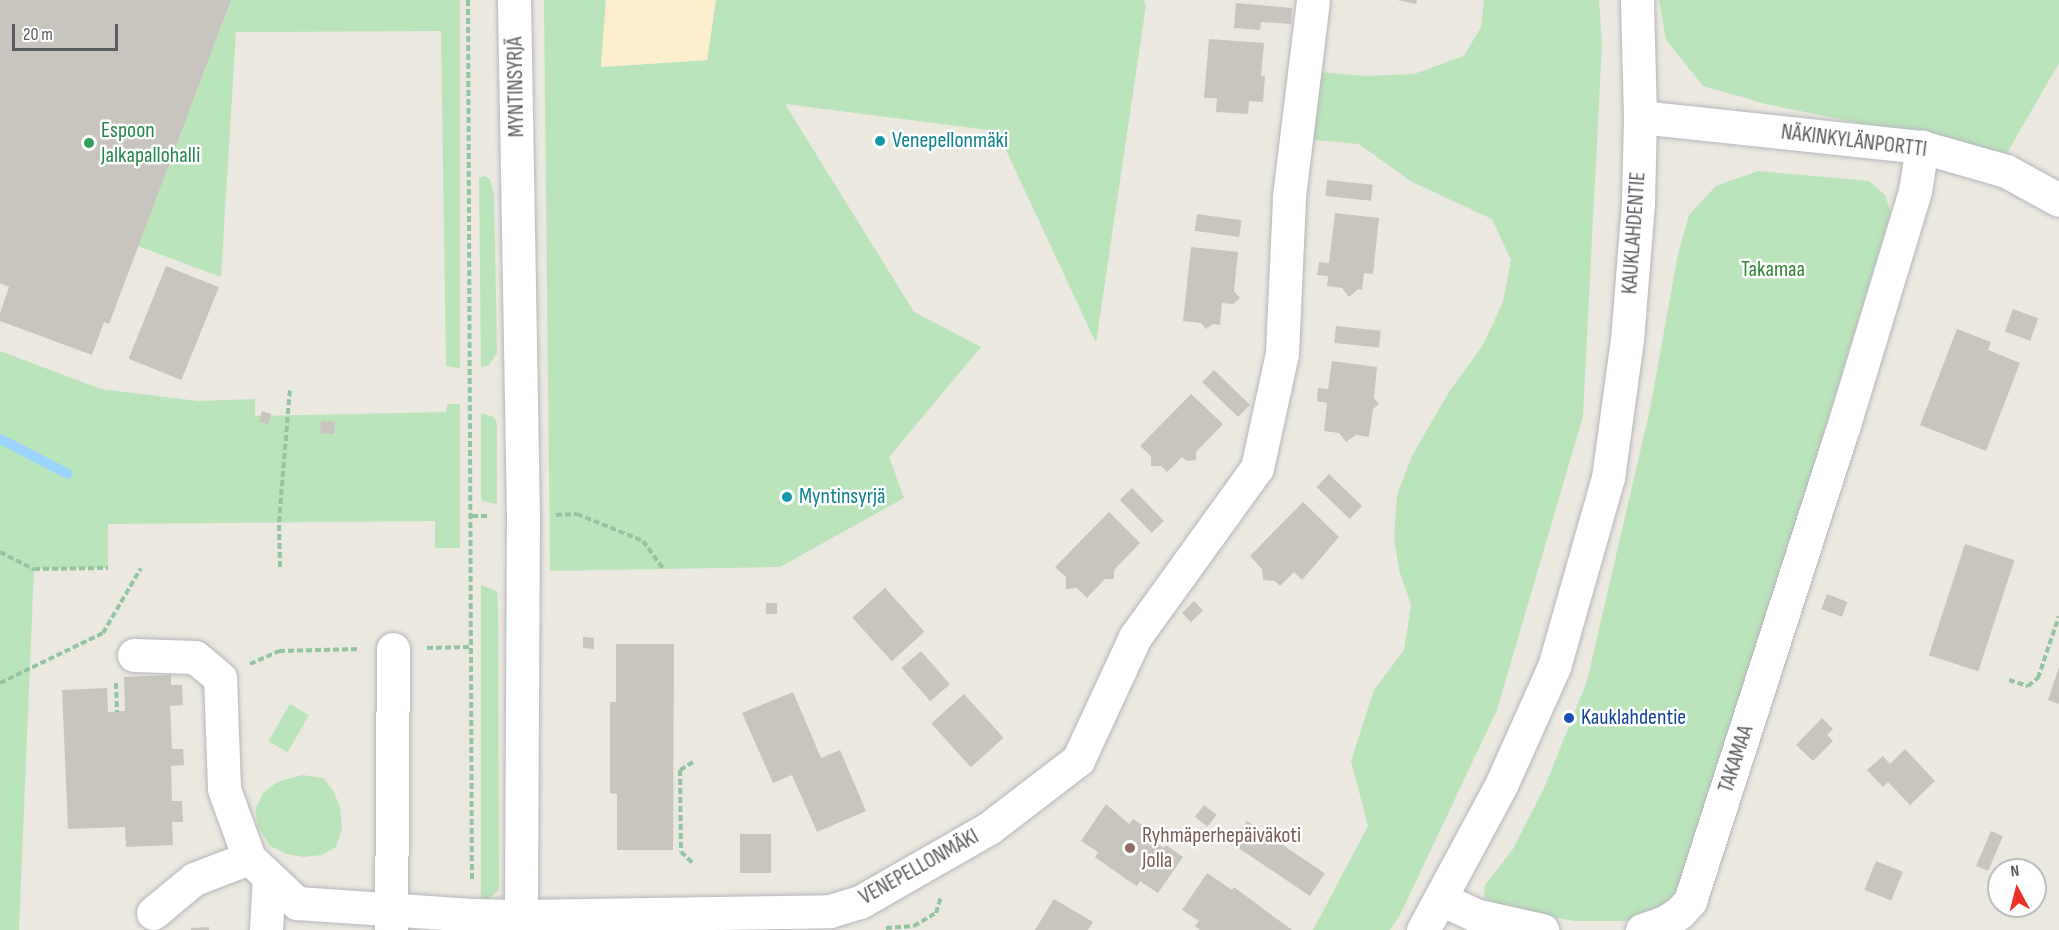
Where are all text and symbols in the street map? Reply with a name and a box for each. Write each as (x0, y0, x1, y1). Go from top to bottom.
scale bar (15, 12, 122, 50)
text: 20 m (23, 24, 53, 45)
street label: MYNTINSYRJÄ (502, 36, 530, 138)
place label: Espoon Jalkapallohalli (101, 117, 200, 168)
street label: NÄKINKYLÄNPORTTI (1780, 119, 1928, 163)
place label: Venepellonmäki (892, 128, 1008, 154)
marker: Venepellonmäki (873, 134, 887, 148)
marker: Espoon Jalkapallohalli (82, 136, 96, 150)
street label: KAUKLAHDENTIE (1617, 171, 1651, 295)
park label: Takamaa (1741, 257, 1805, 283)
place label: Myntinsyrjä (799, 484, 885, 510)
marker: Myntinsyrjä (780, 490, 794, 504)
place label: Kauklahdentie (1581, 705, 1686, 731)
marker: Kauklahdentie (1562, 711, 1576, 725)
street label: TAKAMAA (1713, 722, 1759, 796)
place label: Ryhmäperhepäiväkoti Jolla (1142, 822, 1301, 873)
street label: VENEPELLONMÄKI (855, 823, 983, 911)
marker: Ryhmäperhepäiväkoti Jolla (1123, 841, 1137, 855)
north arrow (1987, 858, 2047, 918)
text: N (2010, 862, 2020, 882)

